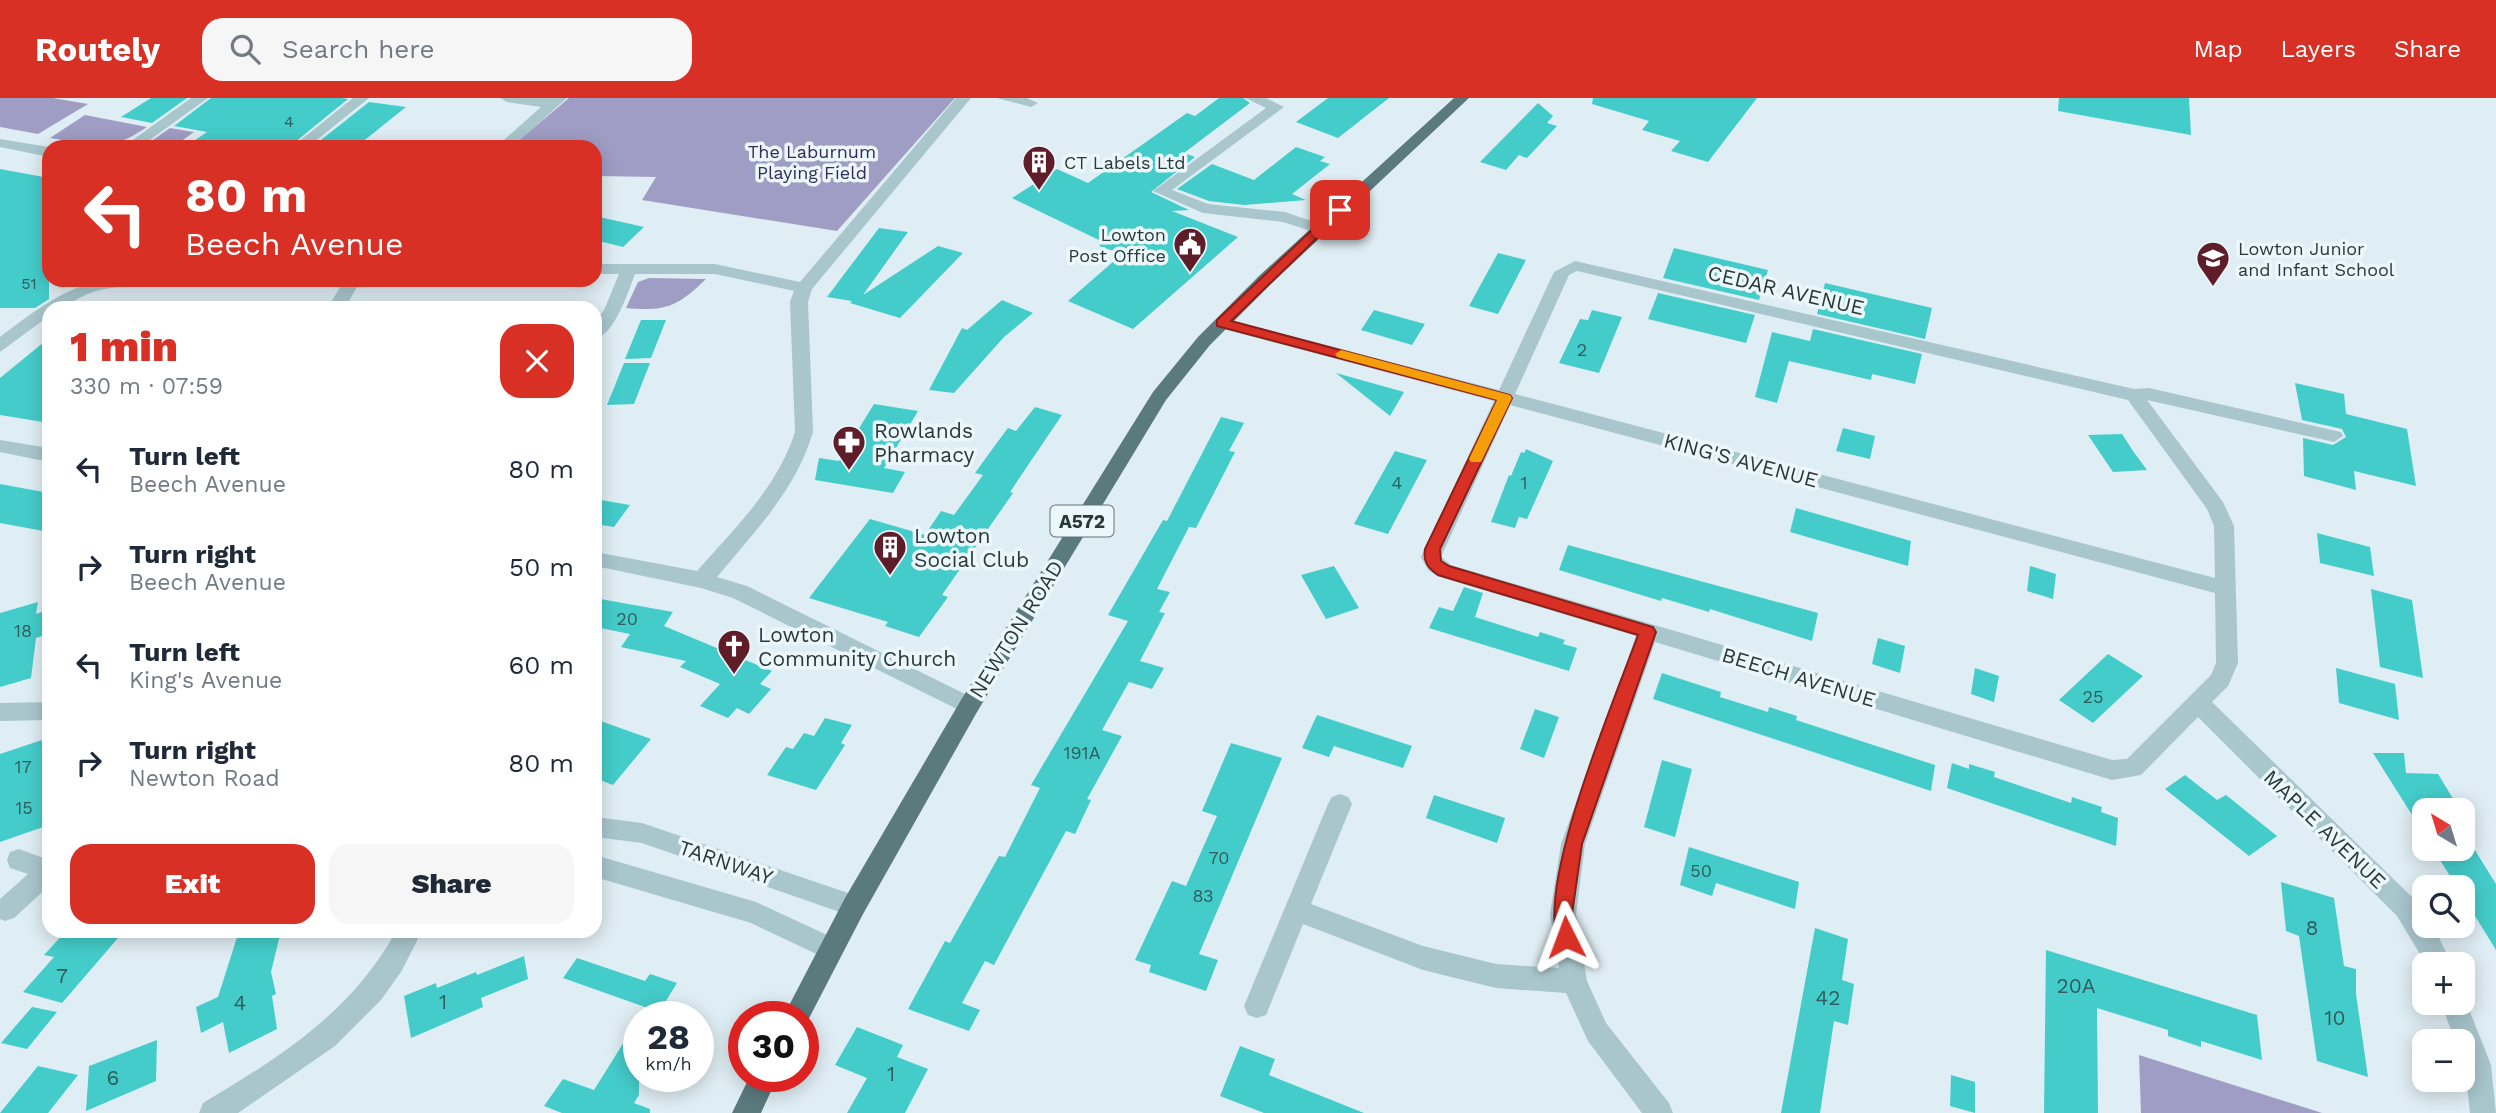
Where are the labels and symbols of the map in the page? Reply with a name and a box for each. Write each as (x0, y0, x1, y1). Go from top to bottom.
house number: 4 (284, 112, 294, 131)
park label: The Laburnum Playing Field (748, 141, 876, 183)
building icon: CT Labels Ltd (1020, 143, 1058, 192)
place label: CT Labels Ltd (1064, 152, 1185, 173)
pin (1310, 180, 1370, 240)
place label: Lowton Post Office (1068, 224, 1166, 266)
public building icon: Lowton Post Office (1171, 225, 1209, 274)
place label: Lowton Junior and Infant School (2238, 238, 2395, 280)
school or university icon: Lowton Junior and Infant School (2194, 239, 2232, 288)
street label: CEDAR AVENUE (1705, 260, 1867, 320)
house number: 51 (21, 274, 37, 293)
house number: 2 (1577, 339, 1587, 360)
place label: Rowlands Pharmacy (874, 418, 975, 467)
pharmacy icon: Rowlands Pharmacy (830, 423, 868, 472)
street label: KING'S AVENUE (1661, 427, 1821, 493)
house number: 4 (1392, 472, 1403, 493)
house number: 1 (1520, 472, 1528, 493)
road number: A572 (1050, 506, 1114, 536)
place label: Lowton Social Club (914, 523, 1029, 572)
building icon: Lowton Social Club (871, 528, 909, 577)
street label: NEWTON ROAD (964, 556, 1068, 702)
house number: 20 (616, 608, 638, 629)
house number: 18 (14, 620, 32, 641)
place label: Lowton Community Church (758, 622, 956, 671)
church icon: Lowton Community Church (715, 627, 753, 676)
street label: BEECH AVENUE (1719, 642, 1879, 712)
house number: 25 (2083, 686, 2103, 707)
house number: 191A (1063, 742, 1101, 763)
house number: 17 (14, 756, 32, 777)
street label: MAPLE AVENUE (2259, 764, 2391, 894)
house number: 15 (15, 797, 33, 818)
north arrow (2412, 798, 2474, 861)
street label: TARNWAY (676, 834, 776, 890)
house number: 70 (1209, 847, 1229, 868)
house number: 50 (1690, 860, 1712, 881)
house number: 83 (1192, 885, 1214, 906)
position arrow (1529, 900, 1603, 974)
house number: 8 (2306, 915, 2318, 940)
house number: 7 (56, 963, 68, 988)
house number: 20A (2056, 973, 2096, 998)
house number: 42 (1815, 985, 1841, 1010)
house number: 1 (439, 989, 447, 1014)
house number: 4 (234, 990, 246, 1015)
speed limit sign: 30 (728, 1001, 819, 1092)
house number: 10 (2324, 1005, 2346, 1030)
house number: 1 (887, 1061, 895, 1086)
house number: 6 (107, 1065, 119, 1090)

